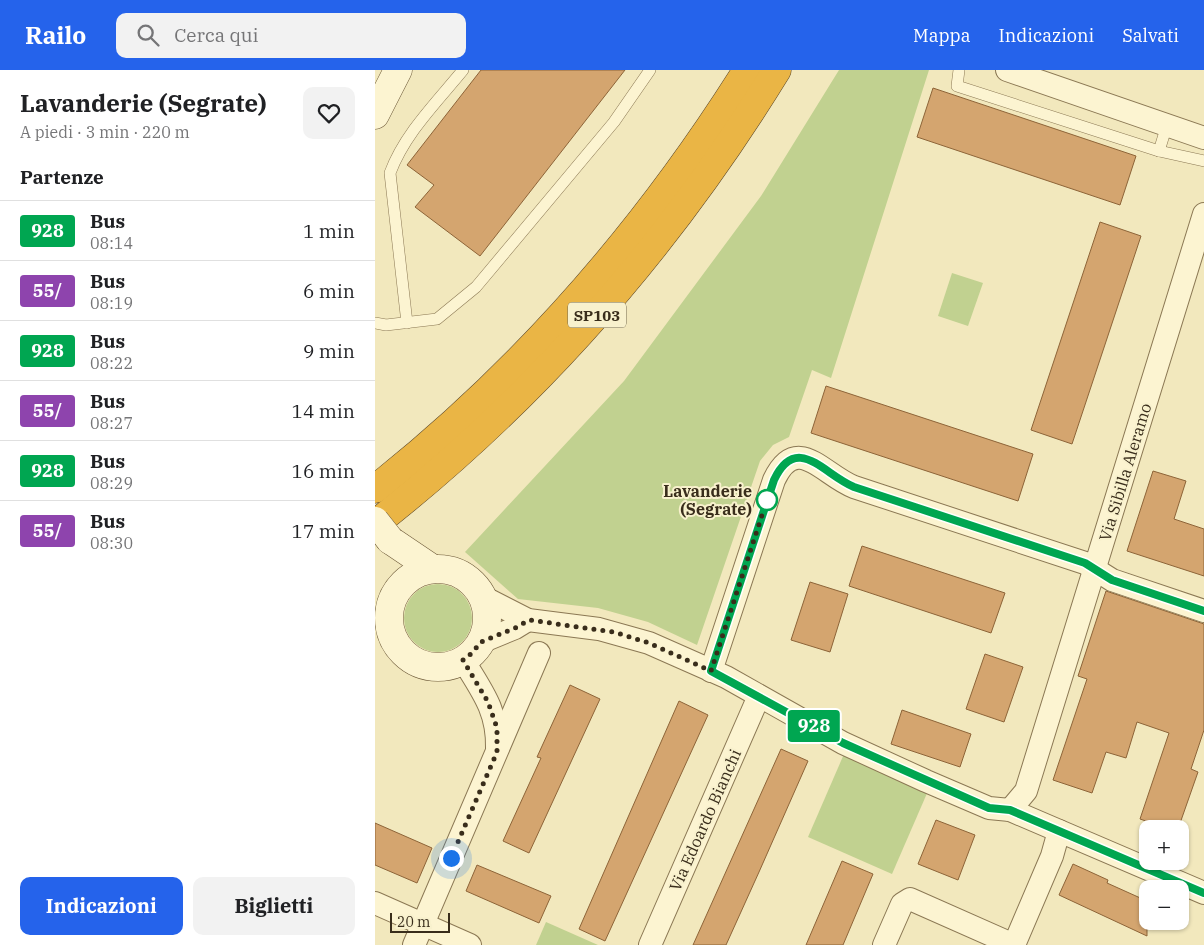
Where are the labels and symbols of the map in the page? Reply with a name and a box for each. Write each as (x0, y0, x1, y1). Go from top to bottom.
road number: SP103 (568, 302, 626, 328)
street label: Via Sibilla Aleramo (1095, 401, 1155, 543)
place label: Lavanderie (Segrate) (663, 481, 752, 519)
marker: Lavanderie (Segrate) (756, 489, 778, 511)
line badge: 928 (785, 710, 843, 742)
street label: Via Edoardo Bianchi (665, 746, 745, 894)
your location (439, 846, 464, 871)
scale bar (390, 910, 450, 933)

